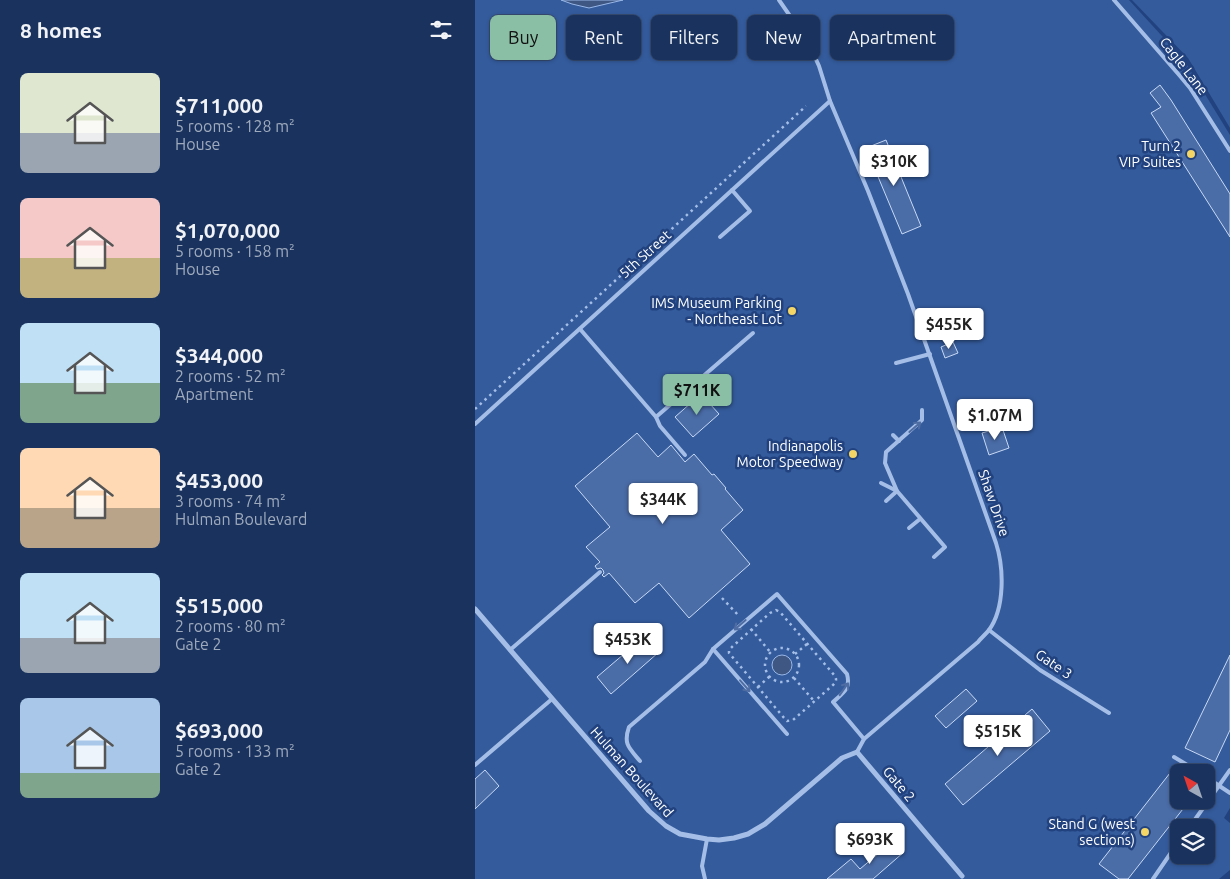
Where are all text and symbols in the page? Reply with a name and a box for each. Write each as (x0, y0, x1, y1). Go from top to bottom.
chip: Buy (490, 15, 556, 60)
chip: Rent (566, 15, 641, 60)
chip: Filters (651, 15, 737, 60)
chip: New (747, 15, 820, 60)
chip: Apartment (830, 15, 954, 60)
icon: filters (427, 16, 455, 44)
text: 8 homes (20, 18, 102, 42)
street label: Cagle Lane (1157, 34, 1211, 98)
icon: home (60, 93, 120, 153)
text: $711,000 (175, 93, 263, 117)
text: 5 rooms · 128 m² (175, 117, 295, 135)
text: House (175, 135, 220, 153)
place label: Turn 2 VIP Suites (1119, 138, 1181, 170)
pin: $310K (859, 144, 929, 187)
marker: Turn 2 VIP Suites (1185, 148, 1197, 160)
text: $310K (871, 152, 917, 170)
icon: home (60, 218, 120, 278)
text: $1,070,000 (175, 218, 280, 242)
street label: 5th Street (616, 226, 674, 281)
text: 5 rooms · 158 m² (175, 242, 295, 260)
text: House (175, 260, 220, 278)
place label: IMS Museum Parking - Northeast Lot (651, 295, 782, 327)
marker: IMS Museum Parking - Northeast Lot (786, 305, 798, 317)
pin: $455K (914, 308, 984, 350)
text: $455K (926, 315, 972, 333)
icon: home (60, 343, 120, 403)
text: $344,000 (175, 343, 263, 367)
text: 2 rooms · 52 m² (175, 367, 286, 385)
pin: $711K (662, 374, 732, 416)
text: $711K (674, 381, 720, 399)
text: Apartment (175, 385, 253, 403)
pin: $1.07M (954, 398, 1036, 441)
text: $1.07M (968, 406, 1022, 424)
one-way arrow (908, 421, 921, 433)
place label: Indianapolis Motor Speedway (737, 438, 843, 470)
marker: Indianapolis Motor Speedway (847, 448, 859, 460)
street label: Shaw Drive (975, 467, 1013, 539)
icon: home (60, 468, 120, 528)
text: $453,000 (175, 468, 263, 492)
pin: $344K (628, 482, 698, 525)
text: $344K (640, 490, 686, 508)
text: 3 rooms · 74 m² (175, 492, 286, 510)
text: Hulman Boulevard (175, 510, 307, 528)
icon: home (60, 593, 120, 653)
text: $515,000 (175, 593, 263, 617)
text: 2 rooms · 80 m² (175, 617, 286, 635)
one-way arrow (734, 620, 747, 631)
pin: $453K (593, 622, 663, 665)
text: $453K (605, 630, 651, 648)
text: Gate 2 (175, 635, 222, 653)
street label: Gate 3 (1033, 646, 1075, 682)
one-way arrow (739, 679, 751, 692)
one-way arrow (839, 682, 849, 696)
pin: $515K (963, 714, 1033, 757)
icon: home (60, 718, 120, 778)
text: $693,000 (175, 718, 263, 742)
text: $515K (975, 722, 1021, 740)
street label: Hulman Boulevard (587, 724, 677, 820)
text: 5 rooms · 133 m² (175, 742, 295, 760)
text: Gate 2 (175, 760, 222, 778)
street label: Gate 2 (880, 763, 918, 805)
north arrow (1170, 764, 1215, 809)
map controls (1170, 764, 1215, 864)
place label: Stand G (west sections) (1049, 816, 1135, 848)
button: layers (1170, 819, 1215, 864)
pin: $693K (835, 822, 905, 865)
marker: Stand G (west sections) (1139, 826, 1151, 838)
text: $693K (847, 830, 893, 848)

